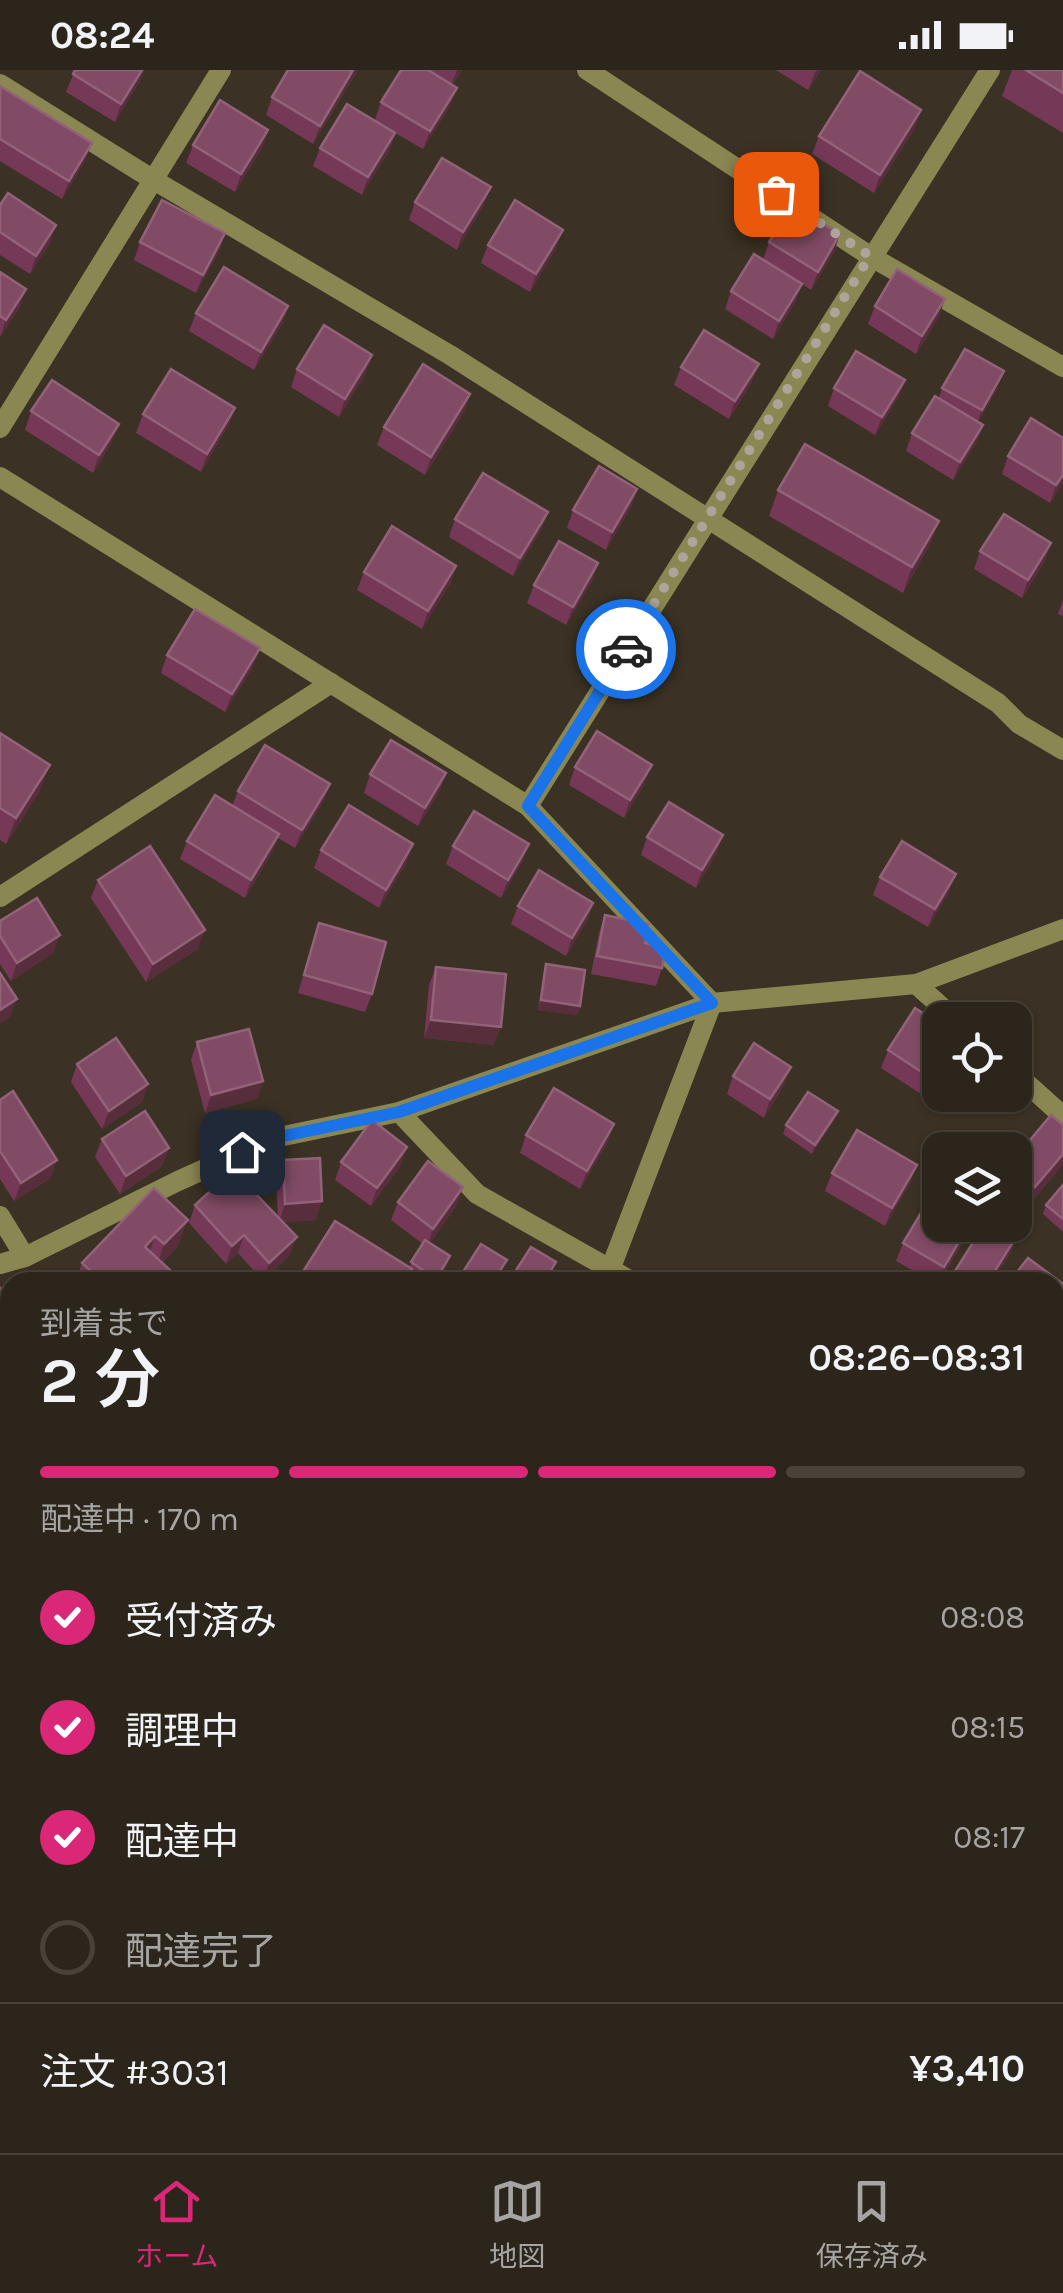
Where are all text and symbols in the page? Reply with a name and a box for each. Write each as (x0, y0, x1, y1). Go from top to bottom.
text: 08:24 (50, 13, 154, 58)
pin (734, 152, 819, 237)
icon: bag (749, 167, 804, 222)
courier (576, 599, 676, 699)
icon: car (599, 622, 654, 677)
map controls (922, 1002, 1032, 1242)
button: locate (922, 1002, 1032, 1112)
pin (200, 1110, 285, 1195)
icon: home (215, 1125, 270, 1180)
button: layers (922, 1132, 1032, 1242)
text: 到着まで (40, 1305, 168, 1342)
text: 08:26–08:31 (808, 1335, 1025, 1380)
text: 2 分 (40, 1342, 160, 1418)
text: 配達中 · 170 m (40, 1501, 239, 1538)
icon: check (40, 1590, 95, 1645)
text: 受付済み (125, 1599, 277, 1644)
text: 08:08 (940, 1599, 1025, 1636)
icon: check (40, 1700, 95, 1755)
text: 調理中 (125, 1709, 239, 1754)
text: 08:15 (950, 1709, 1025, 1746)
icon: check (40, 1810, 95, 1865)
text: 配達中 (125, 1819, 239, 1864)
text: 08:17 (953, 1819, 1025, 1856)
text: 配達完了 (125, 1929, 277, 1974)
text: ¥3,410 (909, 2046, 1025, 2091)
text: 注文 #3031 (40, 2050, 229, 2095)
tab: ホーム (135, 2174, 218, 2274)
tab: 地図 (489, 2174, 545, 2274)
tab: 保存済み (816, 2174, 928, 2274)

